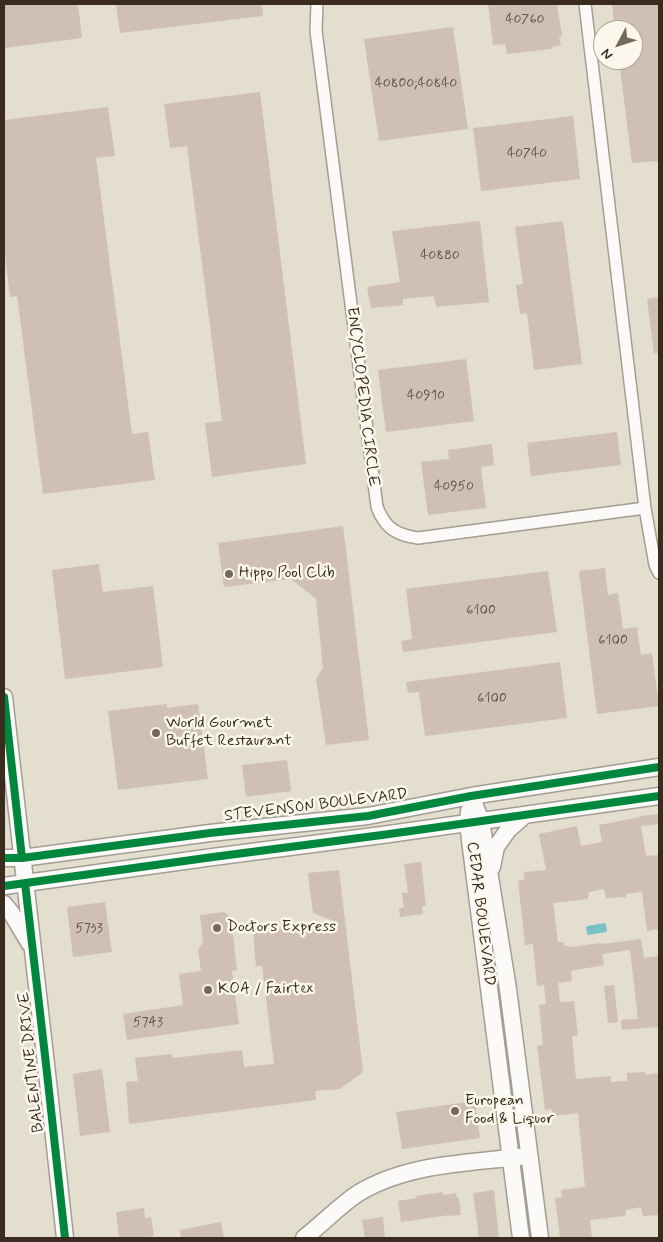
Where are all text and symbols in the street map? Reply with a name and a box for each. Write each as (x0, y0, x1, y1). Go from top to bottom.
house number: 40760 (505, 12, 545, 28)
north arrow (593, 20, 643, 70)
text: N (597, 45, 617, 63)
house number: 40800;40840 (375, 76, 457, 92)
house number: 40740 (507, 146, 547, 162)
house number: 40880 (420, 248, 460, 264)
street label: ENCYCLOPEDIA CIRCLE (341, 306, 383, 488)
house number: 40910 (407, 388, 445, 404)
house number: 40950 (434, 479, 474, 495)
place label: Hippo Pool Clib (239, 564, 335, 584)
marker: Hippo Pool Clib (223, 568, 235, 580)
house number: 6100 (466, 603, 496, 619)
house number: 6100 (598, 633, 628, 649)
house number: 6100 (477, 691, 507, 707)
place label: World Gourmet Buffet Restaurant (166, 714, 292, 752)
marker: World Gourmet Buffet Restaurant (150, 727, 162, 739)
street label: STEVENSON BOULEVARD (223, 785, 409, 827)
street label: CEDAR BOULEVARD (462, 841, 498, 987)
place label: Doctors Express (227, 918, 336, 938)
house number: 5733 (75, 921, 103, 937)
marker: Doctors Express (211, 922, 223, 934)
place label: KOA / Fairtex (218, 980, 313, 1000)
marker: KOA / Fairtex (202, 984, 214, 996)
street label: BALENTINE DRIVE (15, 991, 49, 1133)
house number: 5743 (133, 1015, 163, 1031)
place label: European Food & Liquor (465, 1092, 554, 1130)
marker: European Food & Liquor (449, 1105, 461, 1117)

